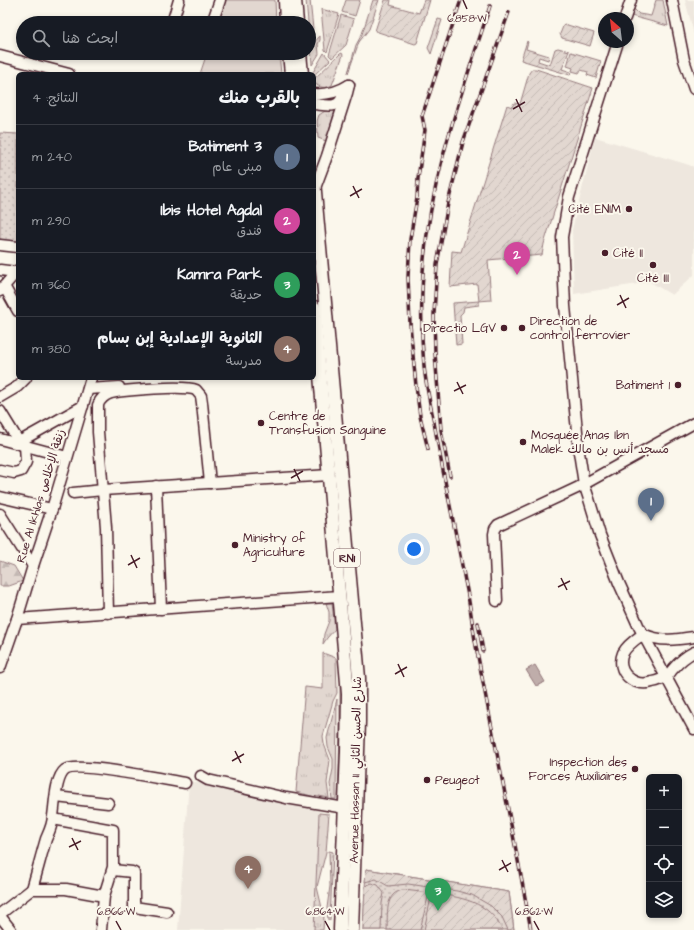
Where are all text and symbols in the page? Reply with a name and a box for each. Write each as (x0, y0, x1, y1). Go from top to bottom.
text: 6.858°W (447, 12, 487, 26)
north arrow (598, 12, 634, 48)
search box (16, 16, 316, 60)
icon: search (30, 27, 52, 49)
text: ابحث هنا (62, 28, 118, 49)
text: بالقرب منك (219, 86, 300, 110)
text: النتائج: 4 (32, 89, 78, 107)
text: Batiment 3 (188, 136, 262, 157)
text: 240 m (32, 148, 72, 166)
text: 1 (286, 148, 288, 166)
text: مبنى عام (212, 158, 262, 176)
text: Ibis Hotel Agdal (160, 200, 262, 221)
place label: Cité ENIM (568, 201, 621, 218)
marker: Cité ENIM (624, 204, 634, 214)
text: 290 m (32, 212, 70, 230)
text: 2 (283, 212, 291, 230)
text: فندق (237, 222, 262, 240)
pin: 2 (504, 242, 530, 275)
place label: Cité II (613, 245, 643, 262)
marker: Cité II (600, 248, 610, 258)
marker: Cité III (648, 260, 658, 270)
text: Kamra Park (177, 264, 262, 285)
place label: Cité III (637, 270, 669, 287)
text: 360 m (32, 276, 70, 294)
text: 3 (284, 276, 290, 294)
text: حديقة (230, 286, 262, 304)
place label: Direction de control ferrovier (530, 313, 630, 344)
place label: Directio LGV (423, 320, 496, 337)
marker: Directio LGV (499, 323, 509, 333)
marker: Direction de control ferrovier (517, 323, 527, 333)
text: الثانوية الإعدادية إبن بسام (97, 328, 262, 349)
text: 380 m (32, 340, 71, 358)
text: 4 (283, 340, 291, 358)
text: مدرسة (226, 352, 262, 370)
place label: Batiment 1 (616, 377, 670, 394)
marker: Batiment 1 (673, 380, 683, 390)
place label: Centre de Transfusion Sanguine (269, 408, 387, 440)
marker: Centre de Transfusion Sanguine (256, 418, 266, 428)
street label: Rue Al Ikhlas زنقة الإخلاص (13, 427, 69, 565)
place label: Mosquée Anas Ibn Malek مسجد أنس بن مالك (531, 427, 669, 458)
marker: Mosquée Anas Ibn Malek مسجد أنس بن مالك (518, 437, 528, 447)
pin: 1 (638, 488, 664, 521)
place label: Ministry of Agriculture (243, 530, 306, 562)
your location (404, 539, 424, 559)
marker: Ministry of Agriculture (230, 540, 240, 550)
road number: RN1 (334, 549, 360, 567)
street label: Avenue Hassan II شارع الحسن الثاني (346, 676, 368, 864)
place label: Inspection des Forces Auxiliaires (528, 754, 627, 785)
marker: Inspection des Forces Auxiliaires (630, 764, 640, 774)
place label: Peugeot (435, 772, 480, 790)
map controls (646, 774, 682, 918)
button: + (646, 774, 682, 810)
marker: Peugeot (422, 775, 432, 785)
button: − (646, 810, 682, 846)
button: locate (646, 846, 682, 882)
pin: 4 (235, 856, 261, 889)
pin: 3 (425, 878, 451, 911)
button: layers (646, 882, 682, 918)
text: 6.866°W (97, 905, 136, 919)
text: 6.864°W (306, 905, 345, 919)
text: 6.862°W (515, 905, 553, 919)

